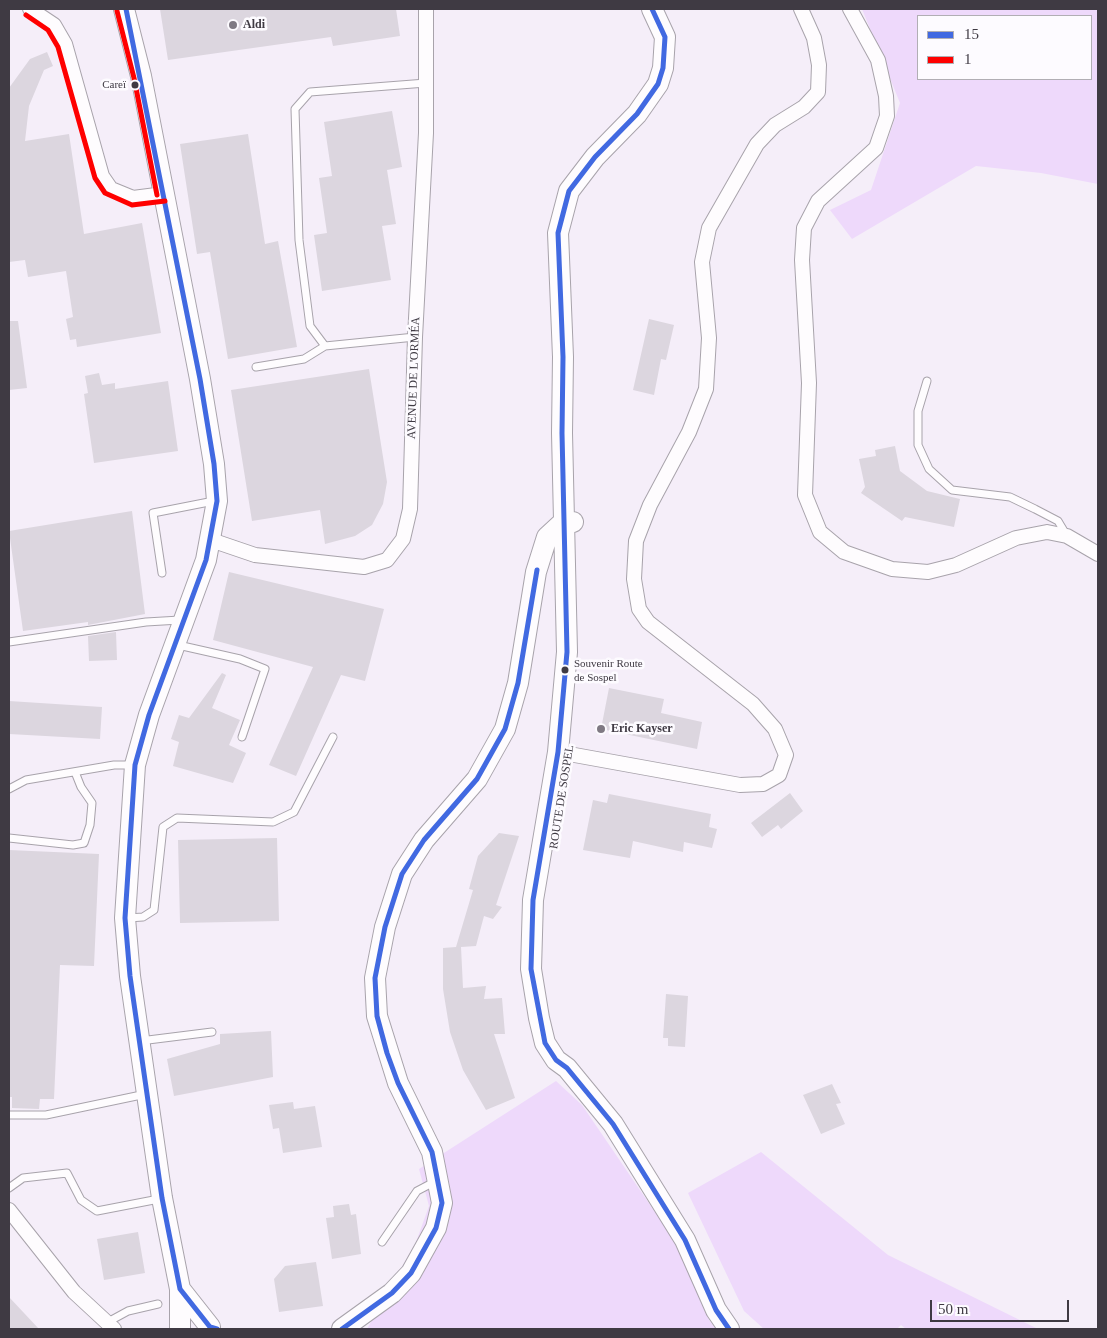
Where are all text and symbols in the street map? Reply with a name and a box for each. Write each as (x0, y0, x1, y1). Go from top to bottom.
legend (917, 15, 1092, 80)
place label: Aldi (243, 18, 265, 32)
marker: Aldi (227, 19, 239, 31)
text: 15 (964, 26, 979, 42)
text: 1 (964, 51, 972, 67)
place label: Careï (102, 78, 126, 92)
marker: Careï (130, 80, 140, 90)
street label: AVENUE DE L'ORMÉA (405, 316, 423, 440)
place label: Souvenir Route de Sospel (574, 657, 643, 683)
marker: Souvenir Route de Sospel (560, 665, 570, 675)
place label: Eric Kayser (611, 722, 673, 736)
marker: Eric Kayser (595, 723, 607, 735)
street label: ROUTE DE SOSPEL (547, 744, 577, 850)
scale bar (932, 1290, 1071, 1322)
text: 50 m (938, 1301, 968, 1317)

